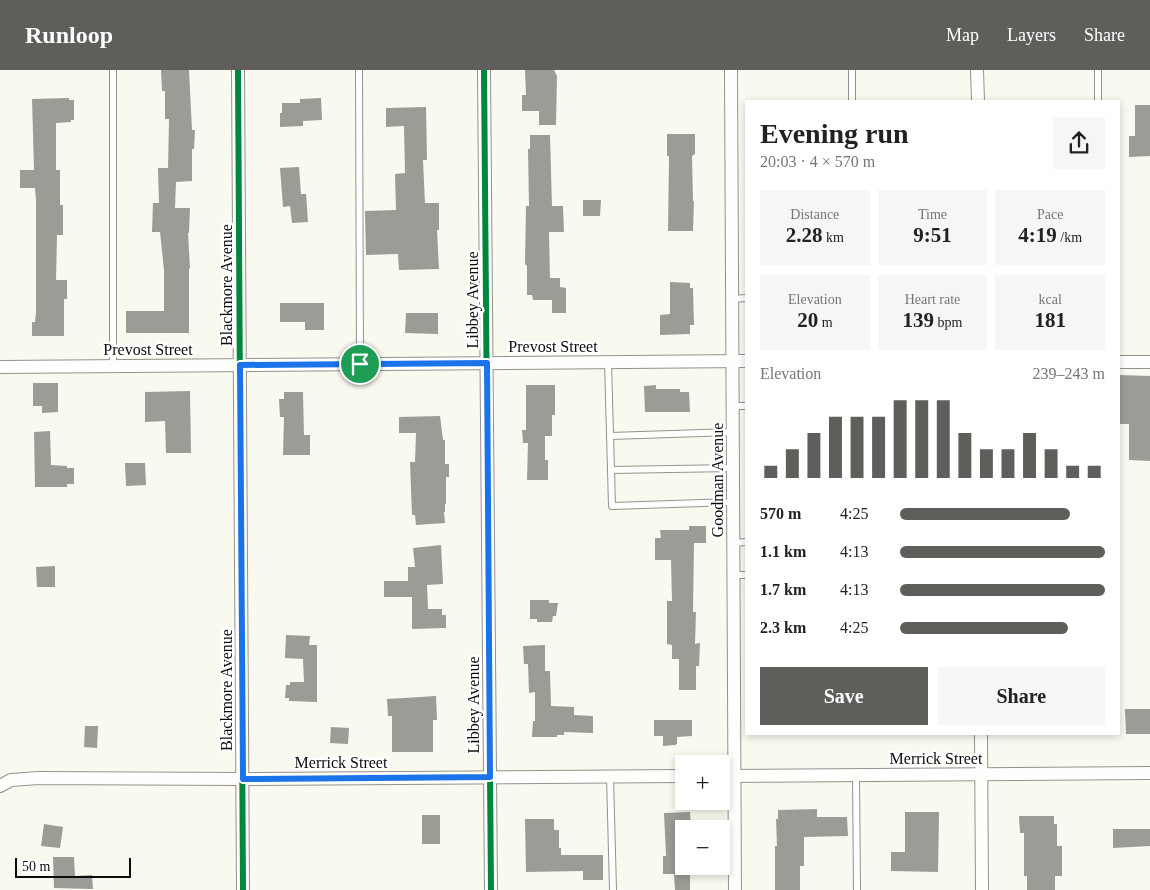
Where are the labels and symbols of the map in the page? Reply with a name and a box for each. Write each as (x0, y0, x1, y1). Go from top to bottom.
street label: Blackmore Avenue (218, 224, 235, 346)
street label: Libbey Avenue (464, 251, 482, 349)
street label: Prevost Street (508, 338, 598, 355)
street label: Prevost Street (103, 341, 193, 358)
pin (339, 343, 381, 385)
street label: Goodman Avenue (709, 423, 726, 537)
street label: Blackmore Avenue (218, 629, 235, 751)
street label: Libbey Avenue (465, 656, 483, 754)
street label: Merrick Street (890, 750, 983, 767)
street label: Merrick Street (295, 754, 388, 771)
scale bar (15, 855, 131, 878)

